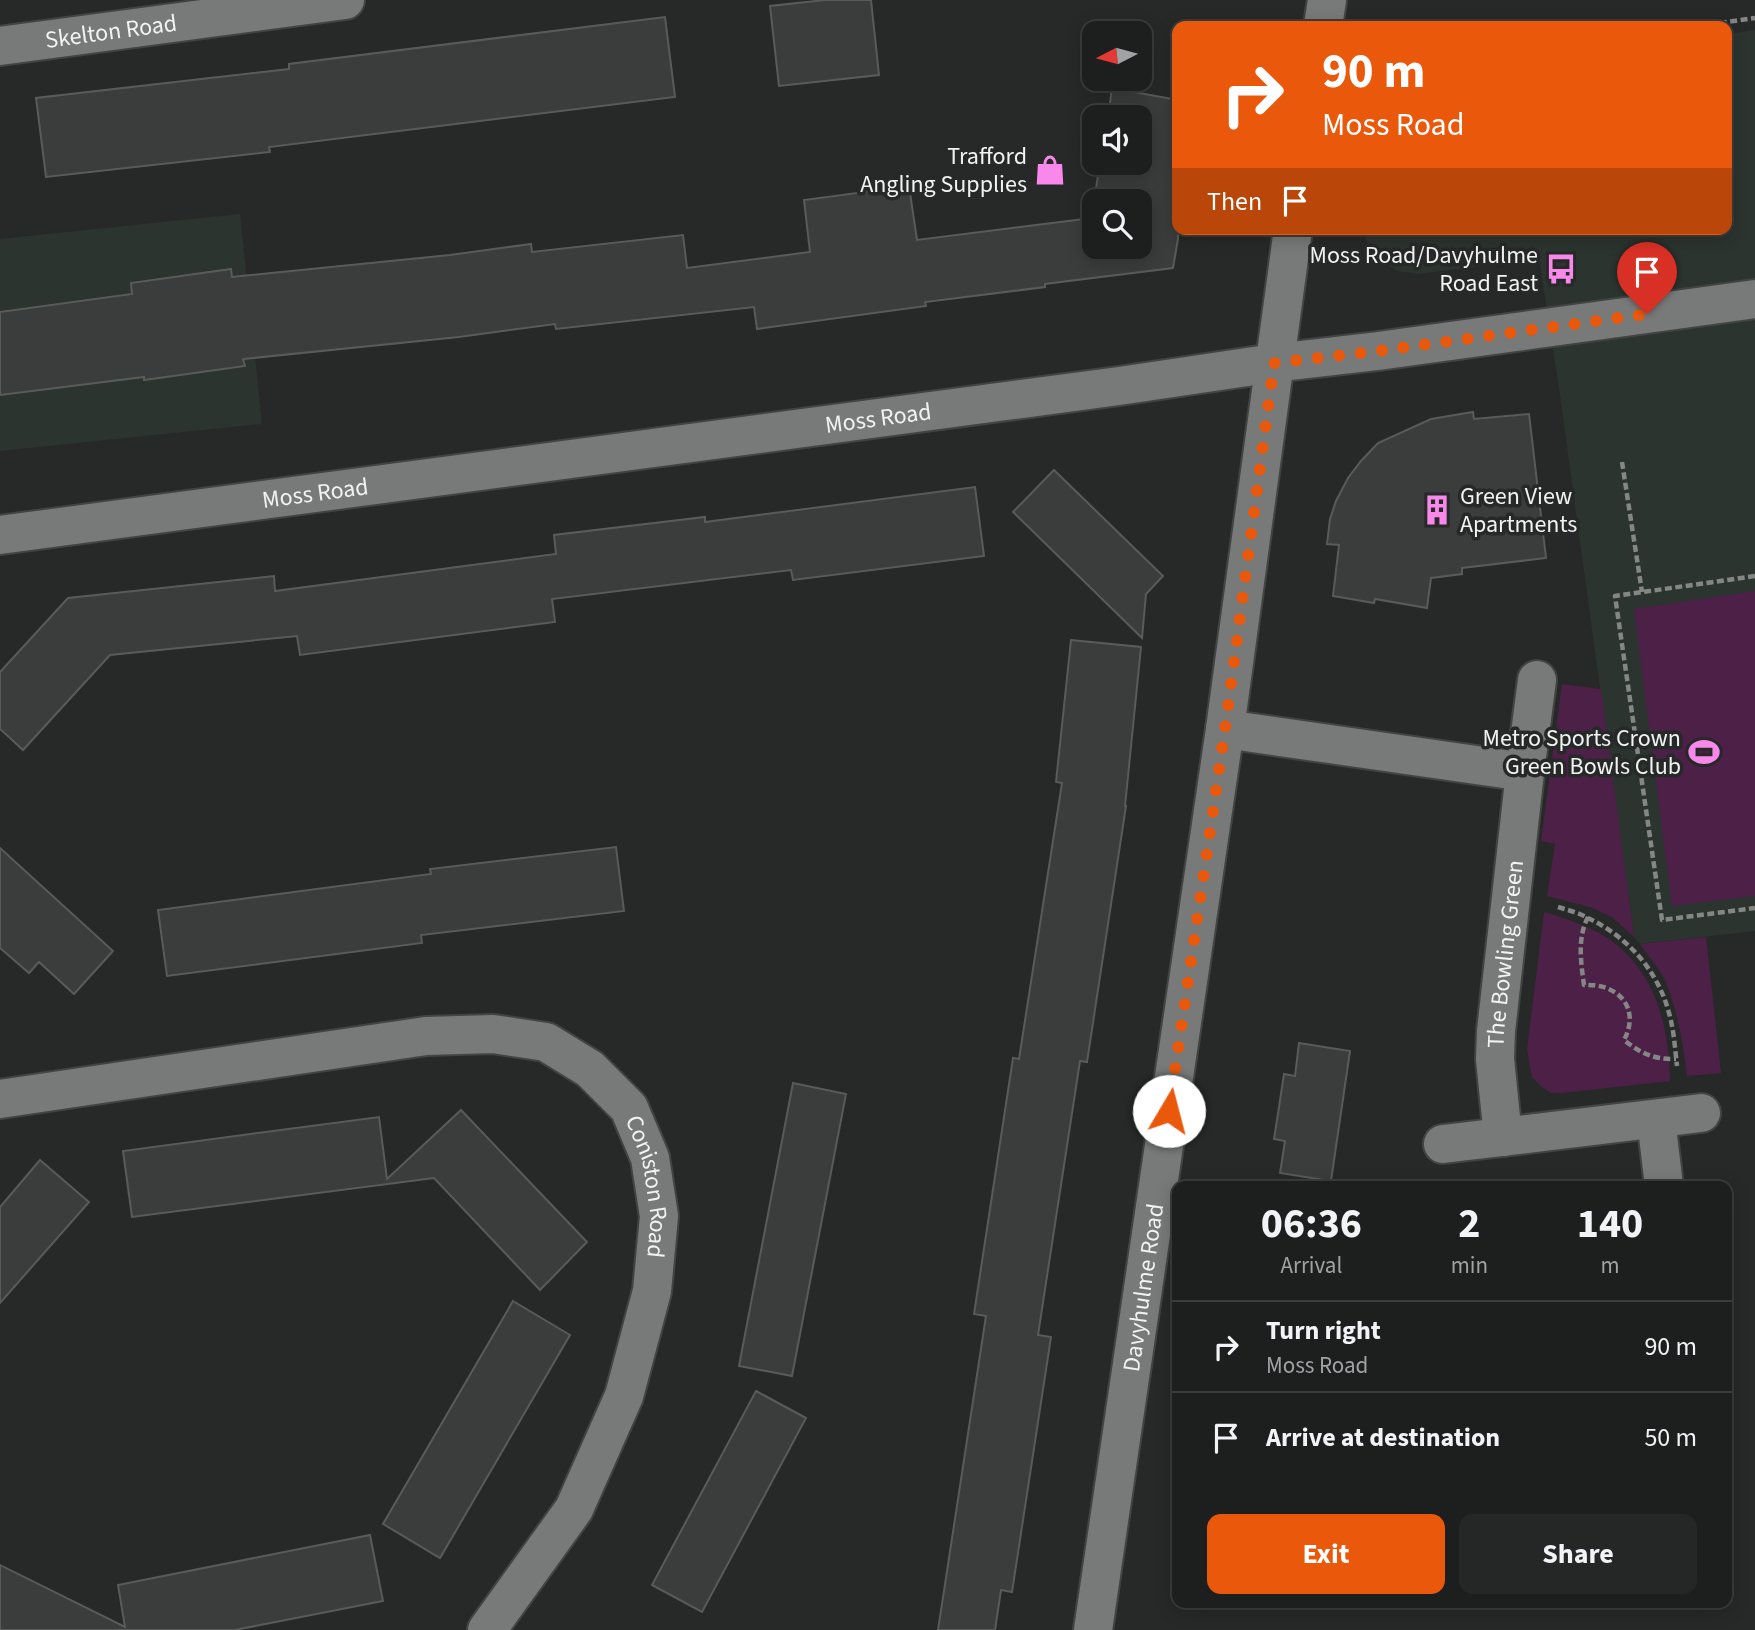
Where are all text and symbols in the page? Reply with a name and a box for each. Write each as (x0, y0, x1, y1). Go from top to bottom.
street label: Skelton Road (43, 6, 179, 58)
north arrow (1082, 21, 1152, 91)
map controls (1082, 21, 1152, 259)
text: 90 m (1322, 37, 1426, 107)
icon: right (1207, 49, 1298, 140)
text: Moss Road (1322, 102, 1464, 148)
button: sound (1082, 105, 1152, 175)
place label: Trafford Angling Supplies (860, 139, 1027, 202)
shop icon: Trafford Angling Supplies (1033, 153, 1067, 187)
icon: arrive (1276, 182, 1314, 220)
text: Then (1207, 183, 1262, 220)
button: search (1082, 189, 1152, 259)
place label: Moss Road/Davyhulme Road East (1309, 238, 1538, 301)
pin (1617, 242, 1677, 314)
bus stop icon: Moss Road/Davyhulme Road East (1544, 252, 1578, 286)
icon: arrive (1628, 253, 1666, 291)
street label: Moss Road (823, 394, 934, 443)
street label: Moss Road (260, 469, 371, 518)
place label: Green View Apartments (1460, 479, 1577, 542)
building icon: Green View Apartments (1420, 493, 1454, 527)
place label: Metro Sports Crown Green Bowls Club (1483, 721, 1681, 784)
sports icon: Metro Sports Crown Green Bowls Club (1687, 735, 1721, 769)
street label: The Bowling Green (1478, 858, 1533, 1049)
position arrow (1132, 1074, 1206, 1148)
street label: Coniston Road (616, 1110, 676, 1259)
text: 06:36 (1261, 1194, 1362, 1254)
text: 2 (1458, 1194, 1480, 1254)
text: 140 (1577, 1194, 1643, 1254)
street label: Davyhulme Road (1114, 1201, 1173, 1374)
text: Arrival (1280, 1249, 1342, 1282)
text: min (1451, 1249, 1488, 1282)
text: m (1600, 1249, 1620, 1282)
text: Turn right (1266, 1312, 1381, 1349)
icon: right (1207, 1328, 1245, 1366)
text: 90 m (1644, 1328, 1697, 1365)
text: Moss Road (1266, 1349, 1368, 1382)
icon: arrive (1207, 1419, 1245, 1457)
text: Arrive at destination (1266, 1419, 1500, 1456)
text: 50 m (1644, 1419, 1697, 1456)
button: Exit (1207, 1514, 1445, 1594)
button: Share (1459, 1514, 1697, 1594)

